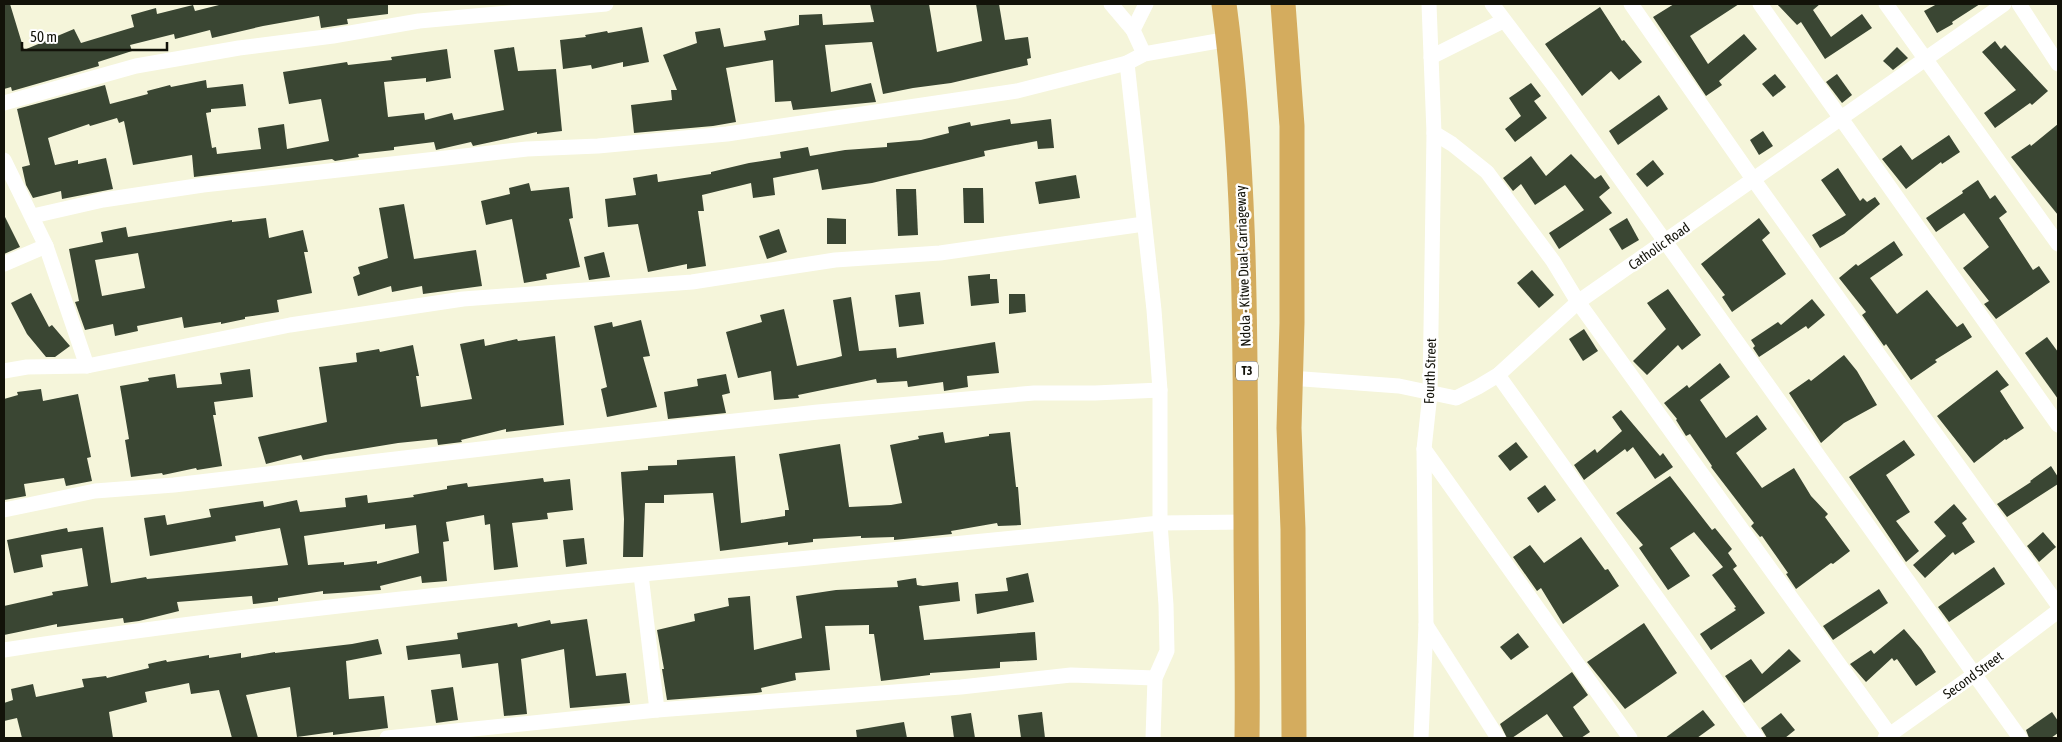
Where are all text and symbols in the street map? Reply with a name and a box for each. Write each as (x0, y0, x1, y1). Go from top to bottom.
scale bar (22, 20, 168, 52)
text: 50 m (30, 28, 57, 45)
street label: Ndola - Kitwe Dual-Carriageway (1232, 185, 1254, 347)
street label: Catholic Road (1625, 219, 1693, 273)
street label: Fourth Street (1421, 338, 1439, 404)
road number: T3 (1236, 362, 1258, 381)
street label: Second Street (1940, 648, 2006, 702)

